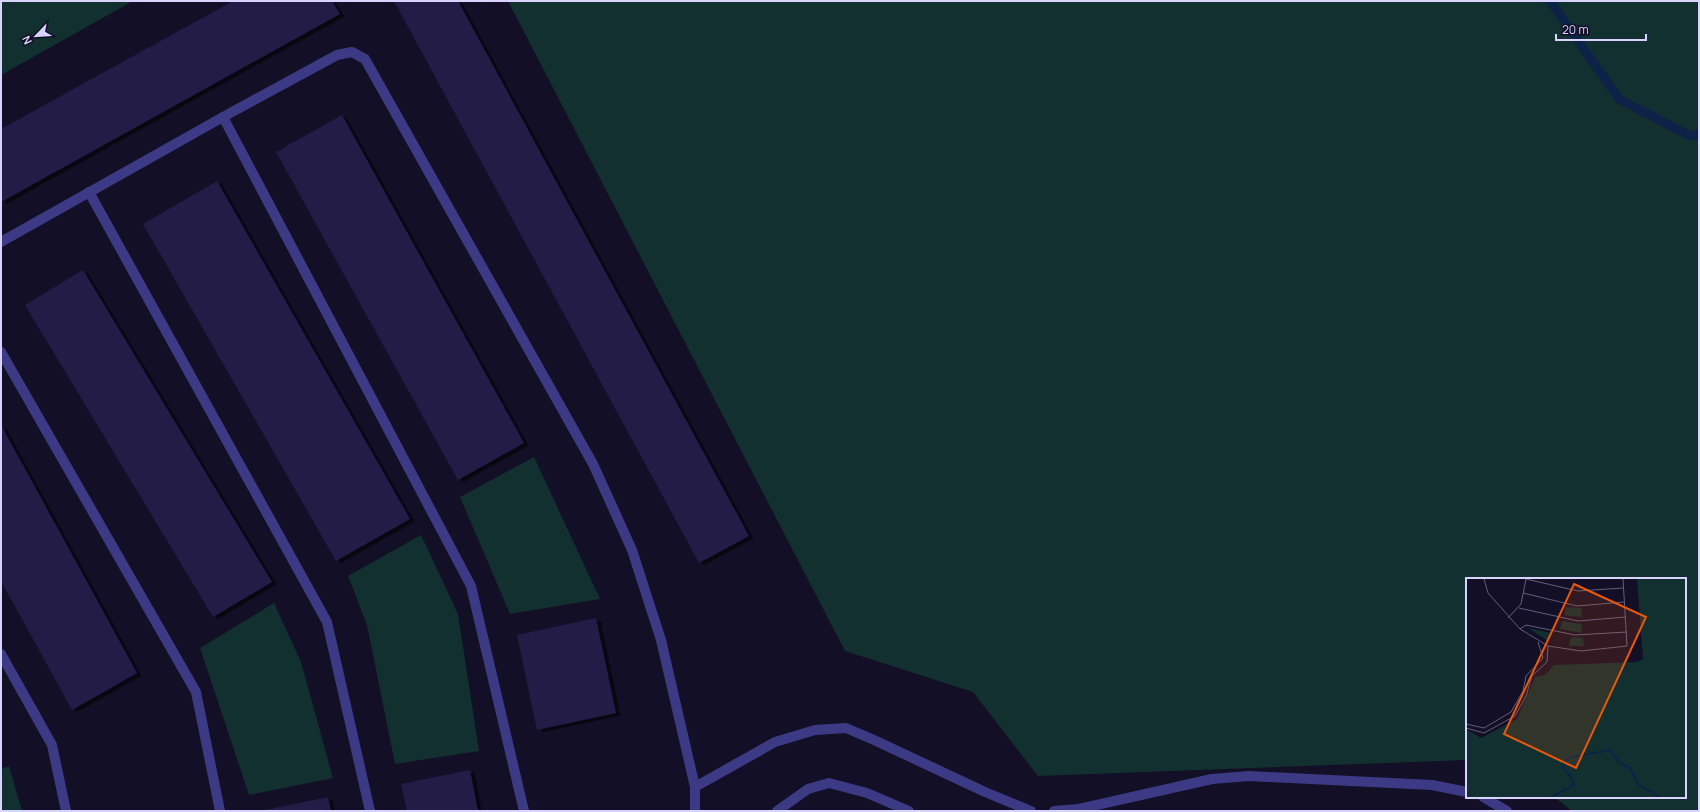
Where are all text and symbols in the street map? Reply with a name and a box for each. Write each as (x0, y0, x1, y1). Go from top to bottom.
north arrow (16, 16, 56, 56)
scale bar (1556, 16, 1646, 42)
text: 20 m (1562, 21, 1589, 38)
text: N (18, 34, 35, 47)
inset map (1466, 578, 1686, 798)

